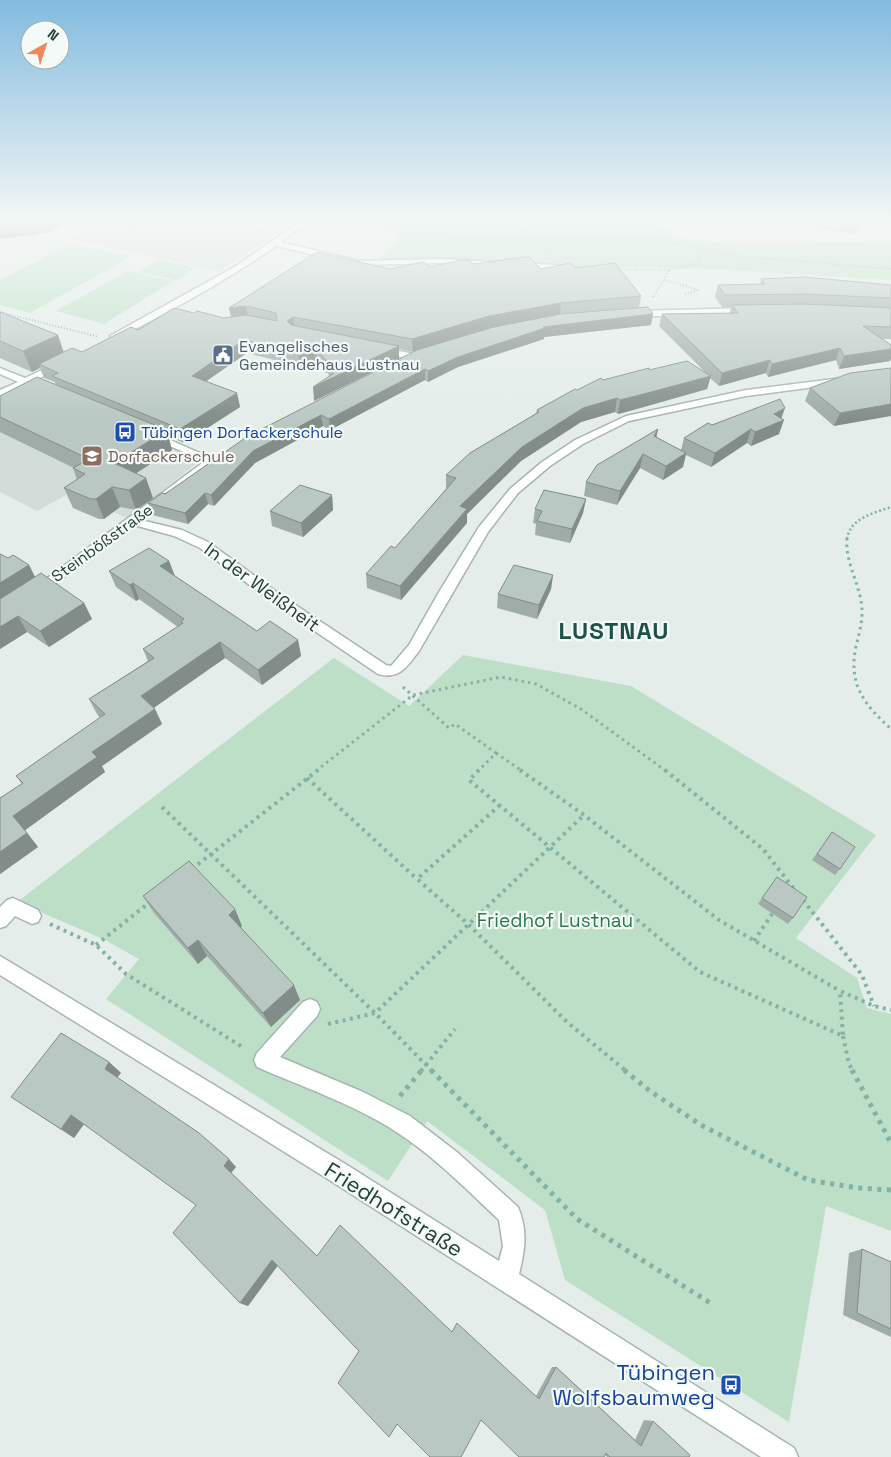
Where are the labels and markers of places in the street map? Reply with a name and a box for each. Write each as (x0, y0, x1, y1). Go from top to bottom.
place label: Evangelisches Gemeindehaus Lustnau (239, 336, 420, 375)
public building icon: Evangelisches Gemeindehaus Lustnau (211, 343, 235, 367)
bus stop icon: Tübingen Dorfackerschule (113, 420, 137, 444)
place label: Tübingen Dorfackerschule (141, 422, 343, 443)
school or university icon: Dorfackerschule (80, 444, 104, 468)
place label: Dorfackerschule (108, 446, 234, 467)
place label: Tübingen Wolfsbaumweg (553, 1358, 715, 1411)
bus stop icon: Tübingen Wolfsbaumweg (719, 1373, 743, 1397)

